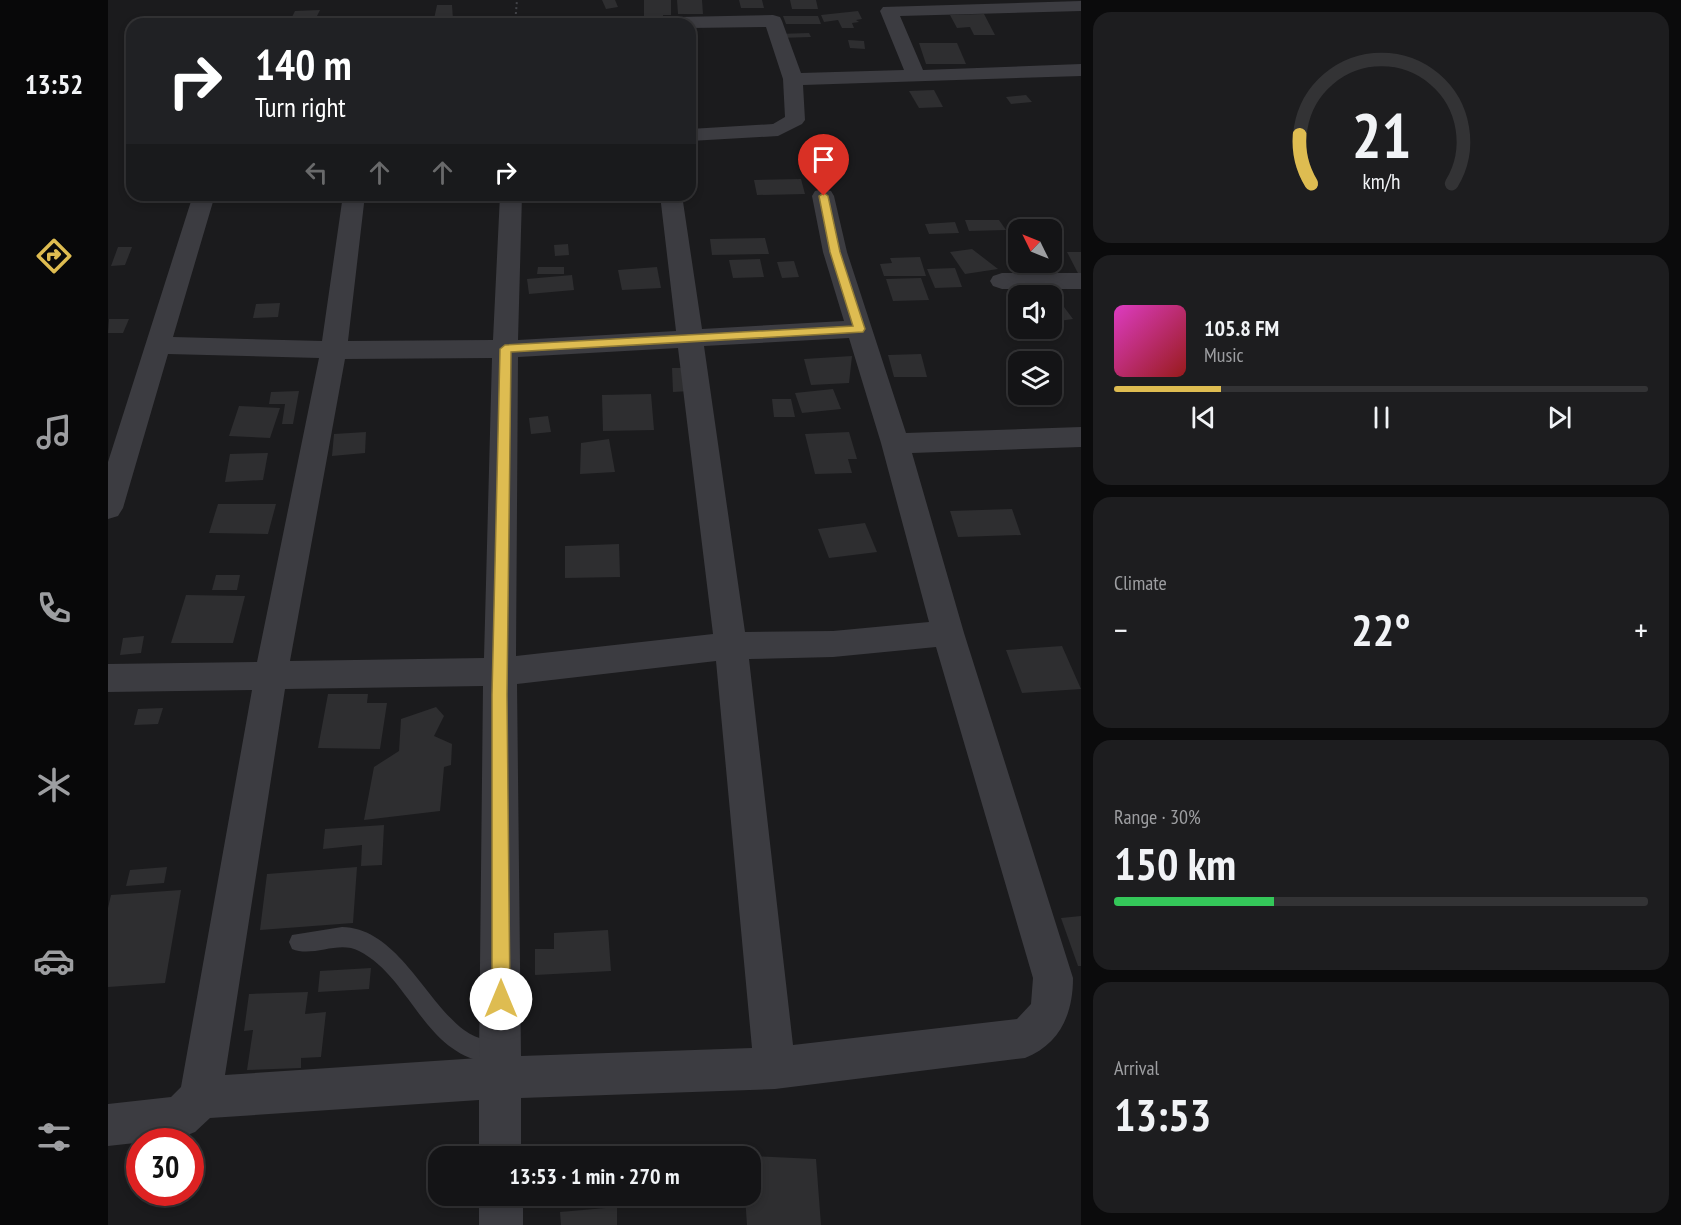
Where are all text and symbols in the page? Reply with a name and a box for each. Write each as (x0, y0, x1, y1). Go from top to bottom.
text: 140 m (255, 37, 352, 92)
icon: right (156, 42, 234, 120)
text: 13:52 (25, 67, 83, 101)
text: Turn right (255, 90, 346, 124)
text: 21 (1351, 94, 1411, 175)
pin (798, 134, 849, 196)
icon: arrive (807, 143, 840, 176)
icon: left (300, 156, 333, 189)
icon: ahead (363, 156, 396, 189)
icon: ahead (426, 156, 459, 189)
icon: right (489, 156, 522, 189)
text: km/h (1362, 168, 1400, 196)
north arrow (1008, 219, 1062, 273)
map controls (1008, 219, 1062, 405)
icon: directions (33, 235, 75, 277)
button: sound (1008, 285, 1062, 339)
text: 105.8 FM (1204, 314, 1279, 342)
text: Music (1204, 342, 1244, 368)
button: layers (1008, 351, 1062, 405)
icon: previous (1187, 401, 1220, 434)
icon: pause (1365, 401, 1398, 434)
icon: next (1543, 401, 1576, 434)
icon: music (33, 411, 75, 453)
text: Climate (1114, 570, 1167, 596)
icon: phone (33, 587, 75, 629)
text: 22° (1351, 600, 1411, 658)
text: − (1114, 608, 1128, 651)
text: + (1634, 608, 1648, 651)
icon: climate (33, 764, 75, 806)
text: Range · 30% (1114, 804, 1201, 830)
text: 150 km (1114, 834, 1236, 892)
icon: car (33, 940, 75, 982)
position arrow (469, 967, 533, 1031)
text: Arrival (1114, 1055, 1159, 1081)
text: 13:53 (1114, 1085, 1211, 1143)
icon: filters (33, 1116, 75, 1158)
speed limit sign: 30 (126, 1128, 204, 1206)
text: 13:53 · 1 min · 270 m (509, 1162, 680, 1190)

